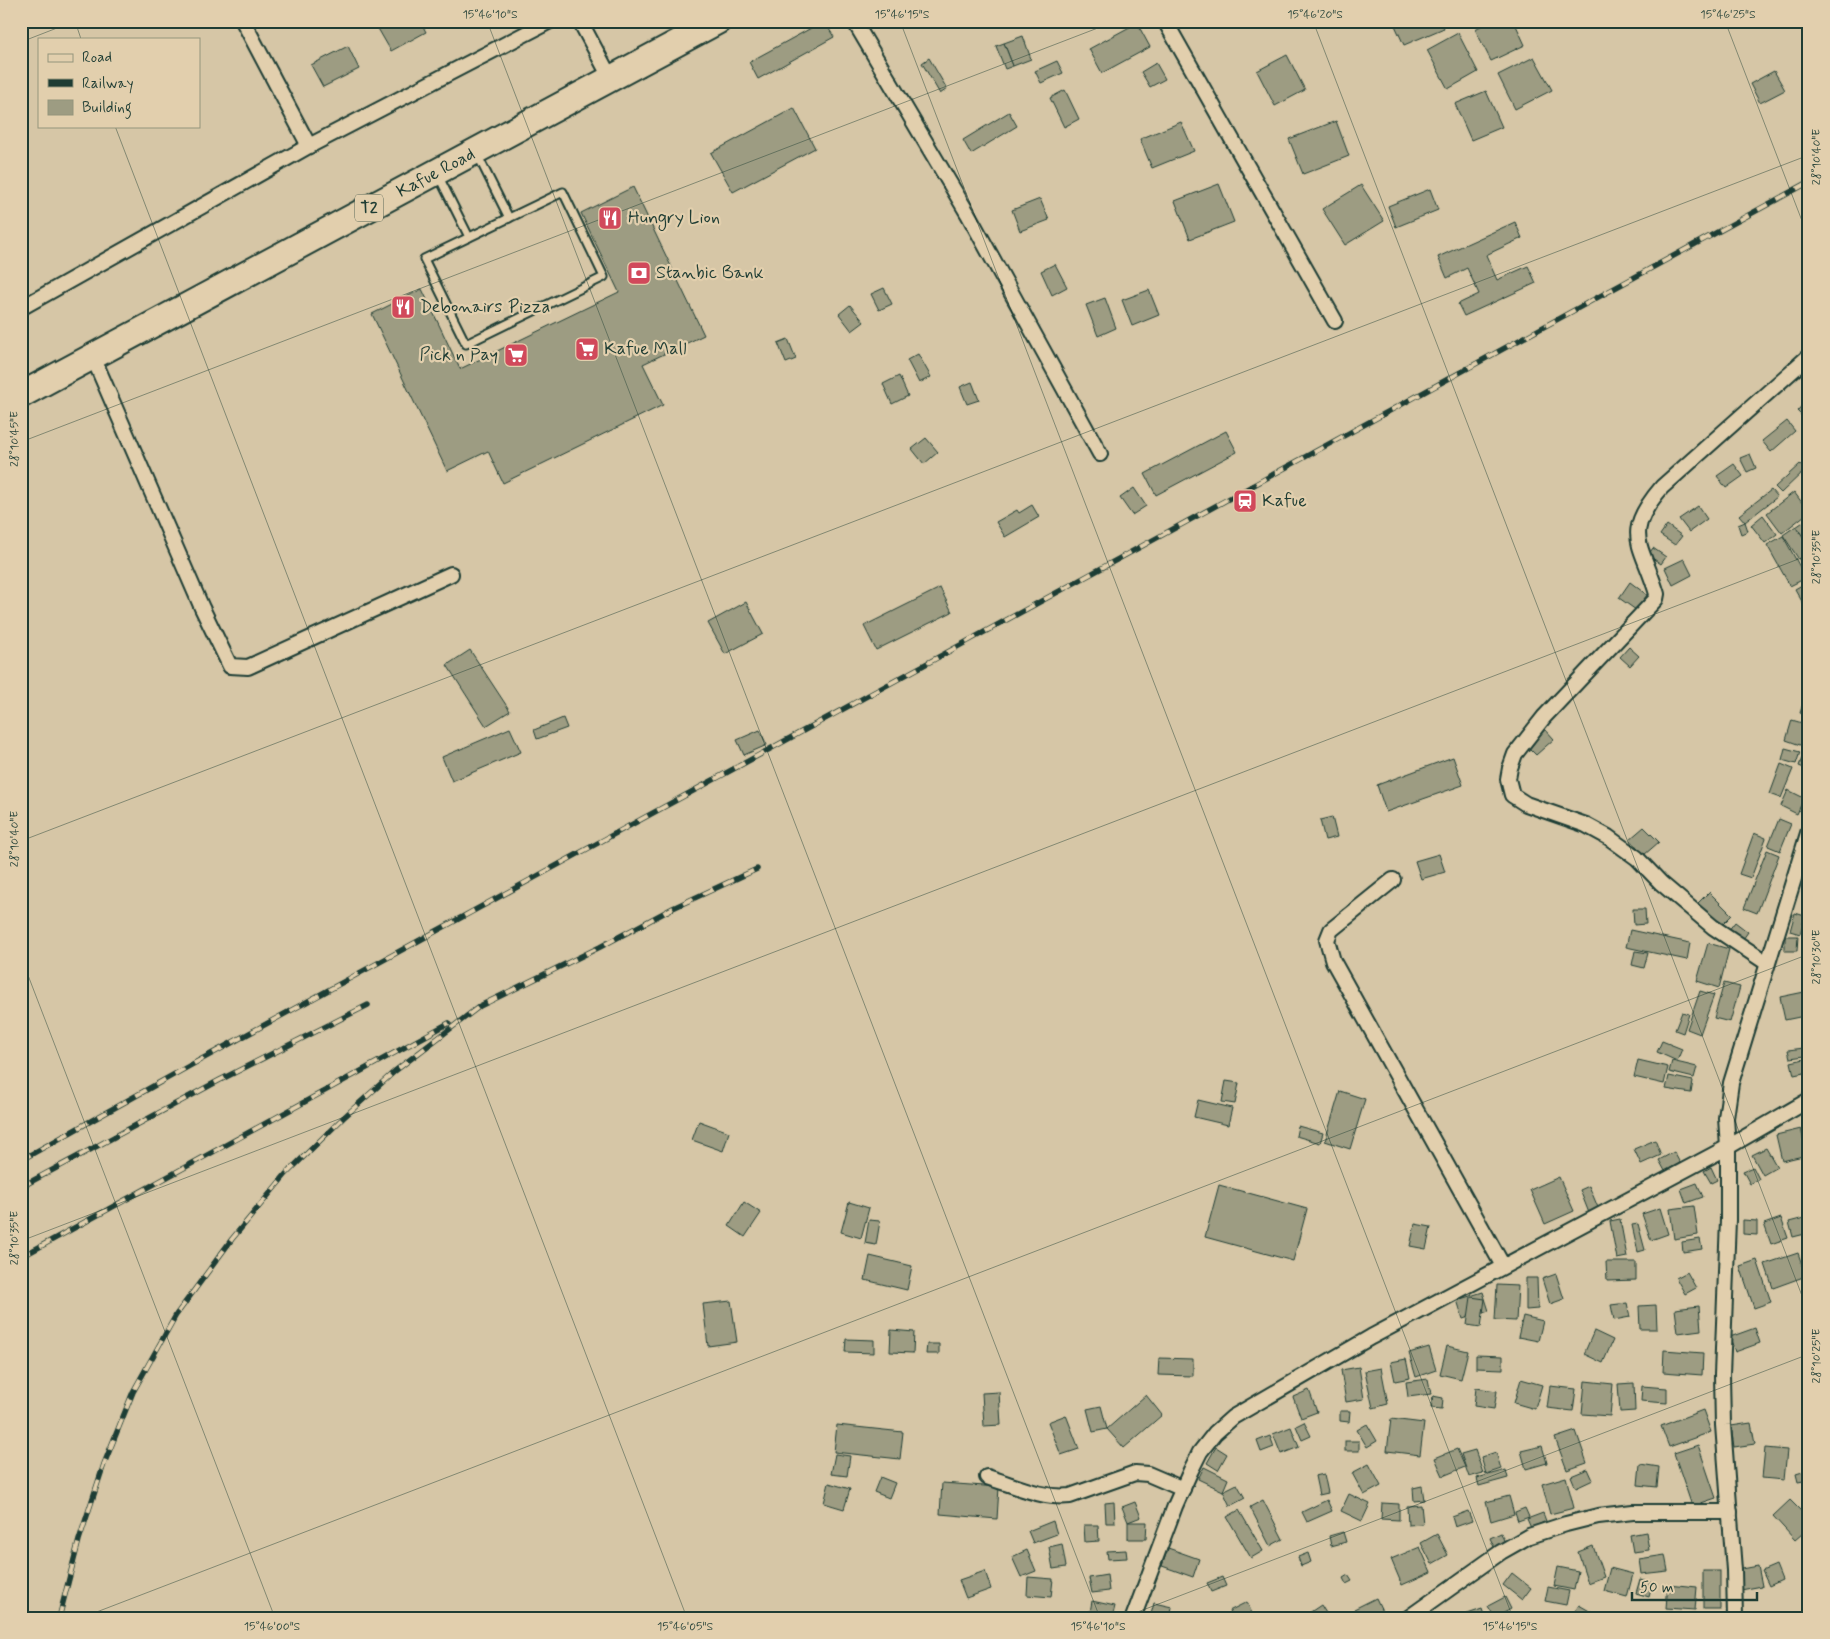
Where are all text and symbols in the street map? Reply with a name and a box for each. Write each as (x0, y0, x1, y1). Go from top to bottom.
text: 15°46'10"S (462, 7, 518, 23)
text: 15°46'15"S (875, 7, 930, 23)
text: 15°46'20"S (1287, 7, 1343, 23)
text: 15°46'25"S (1700, 7, 1756, 23)
legend (38, 38, 200, 128)
text: Road (82, 48, 112, 68)
text: Railway (82, 74, 134, 94)
text: Building (82, 98, 132, 119)
text: 28°10'40"E (1809, 129, 1825, 185)
street label: Kafue Road (393, 142, 479, 204)
road number: T2 (355, 194, 383, 222)
restaurant icon: Hungry Lion (597, 205, 623, 231)
place label: Hungry Lion (628, 206, 720, 231)
bank icon: Stanbic Bank (626, 260, 652, 286)
place label: Stanbic Bank (656, 261, 764, 285)
restaurant icon: Debonairs Pizza (390, 294, 416, 320)
place label: Debonairs Pizza (420, 295, 550, 319)
supermarket icon: Kafue Mall (574, 336, 600, 362)
place label: Kafue Mall (604, 337, 687, 361)
supermarket icon: Pick n Pay (503, 342, 529, 368)
place label: Pick n Pay (420, 343, 498, 367)
text: 28°10'45"E (7, 411, 23, 467)
station icon: Kafue (1232, 488, 1258, 514)
place label: Kafue (1262, 489, 1307, 513)
text: 28°10'35"E (1809, 530, 1825, 584)
text: 28°10'40"E (7, 811, 23, 867)
text: 28°10'30"E (1809, 930, 1825, 984)
text: 28°10'35"E (7, 1211, 23, 1265)
text: 28°10'25"E (1809, 1329, 1825, 1383)
scale bar (1632, 1569, 1758, 1601)
text: 50 m (1640, 1578, 1674, 1598)
text: 15°46'00"S (244, 1619, 301, 1635)
text: 15°46'05"S (657, 1619, 713, 1635)
text: 15°46'10"S (1070, 1619, 1126, 1635)
text: 15°46'15"S (1483, 1619, 1538, 1635)

